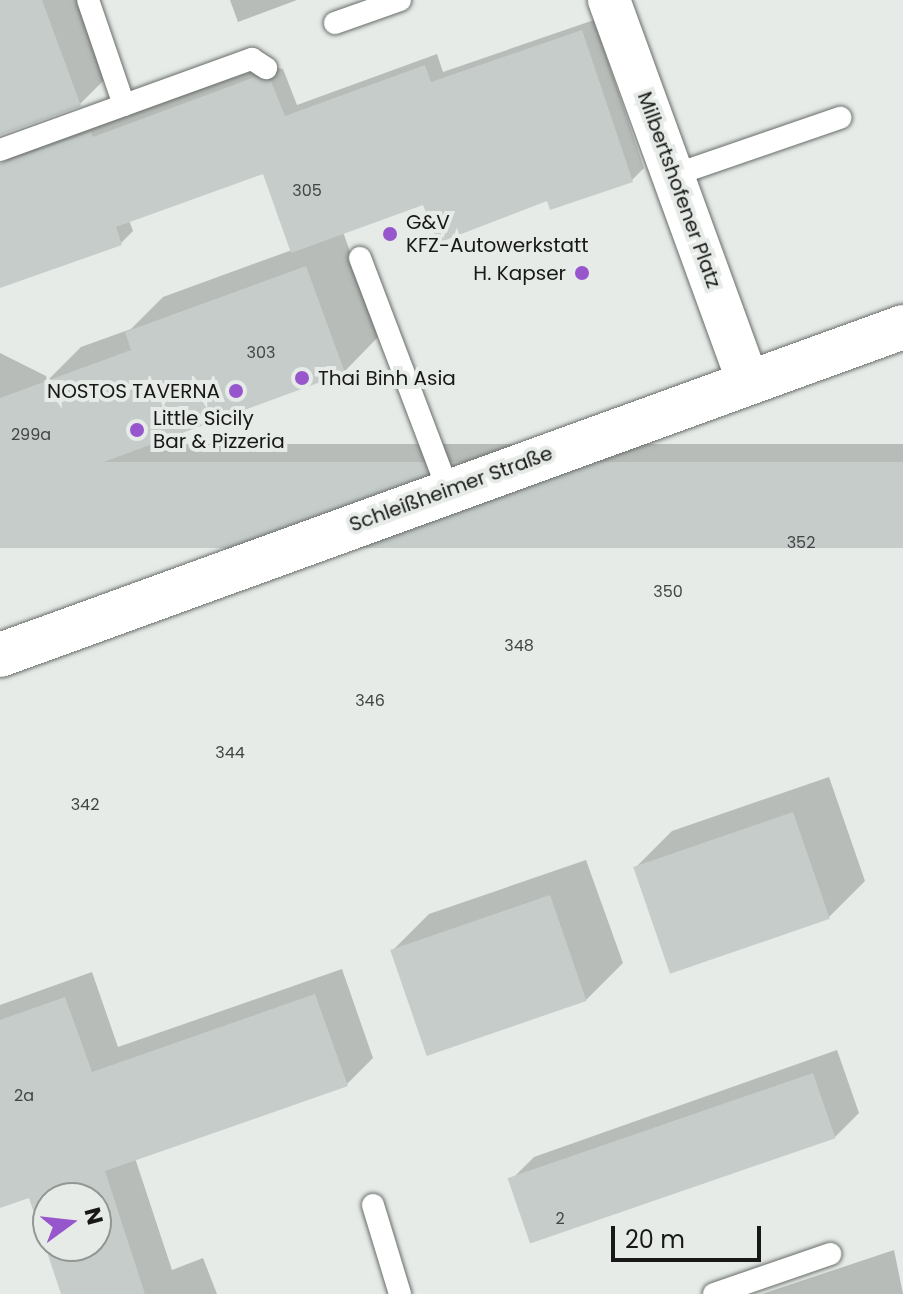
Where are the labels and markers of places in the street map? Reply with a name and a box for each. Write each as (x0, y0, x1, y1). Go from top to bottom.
place label: G&V KFZ-Autowerkstatt (406, 210, 589, 257)
marker: G&V KFZ-Autowerkstatt (381, 225, 399, 243)
place label: H. Kapser (473, 261, 566, 285)
marker: H. Kapser (573, 264, 591, 282)
place label: Thai Binh Asia (318, 366, 456, 390)
marker: Thai Binh Asia (293, 369, 311, 387)
place label: NOSTOS TAVERNA (47, 379, 220, 403)
marker: NOSTOS TAVERNA (227, 382, 245, 400)
place label: Little Sicily Bar & Pizzeria (153, 406, 285, 453)
marker: Little Sicily Bar & Pizzeria (128, 421, 146, 439)

